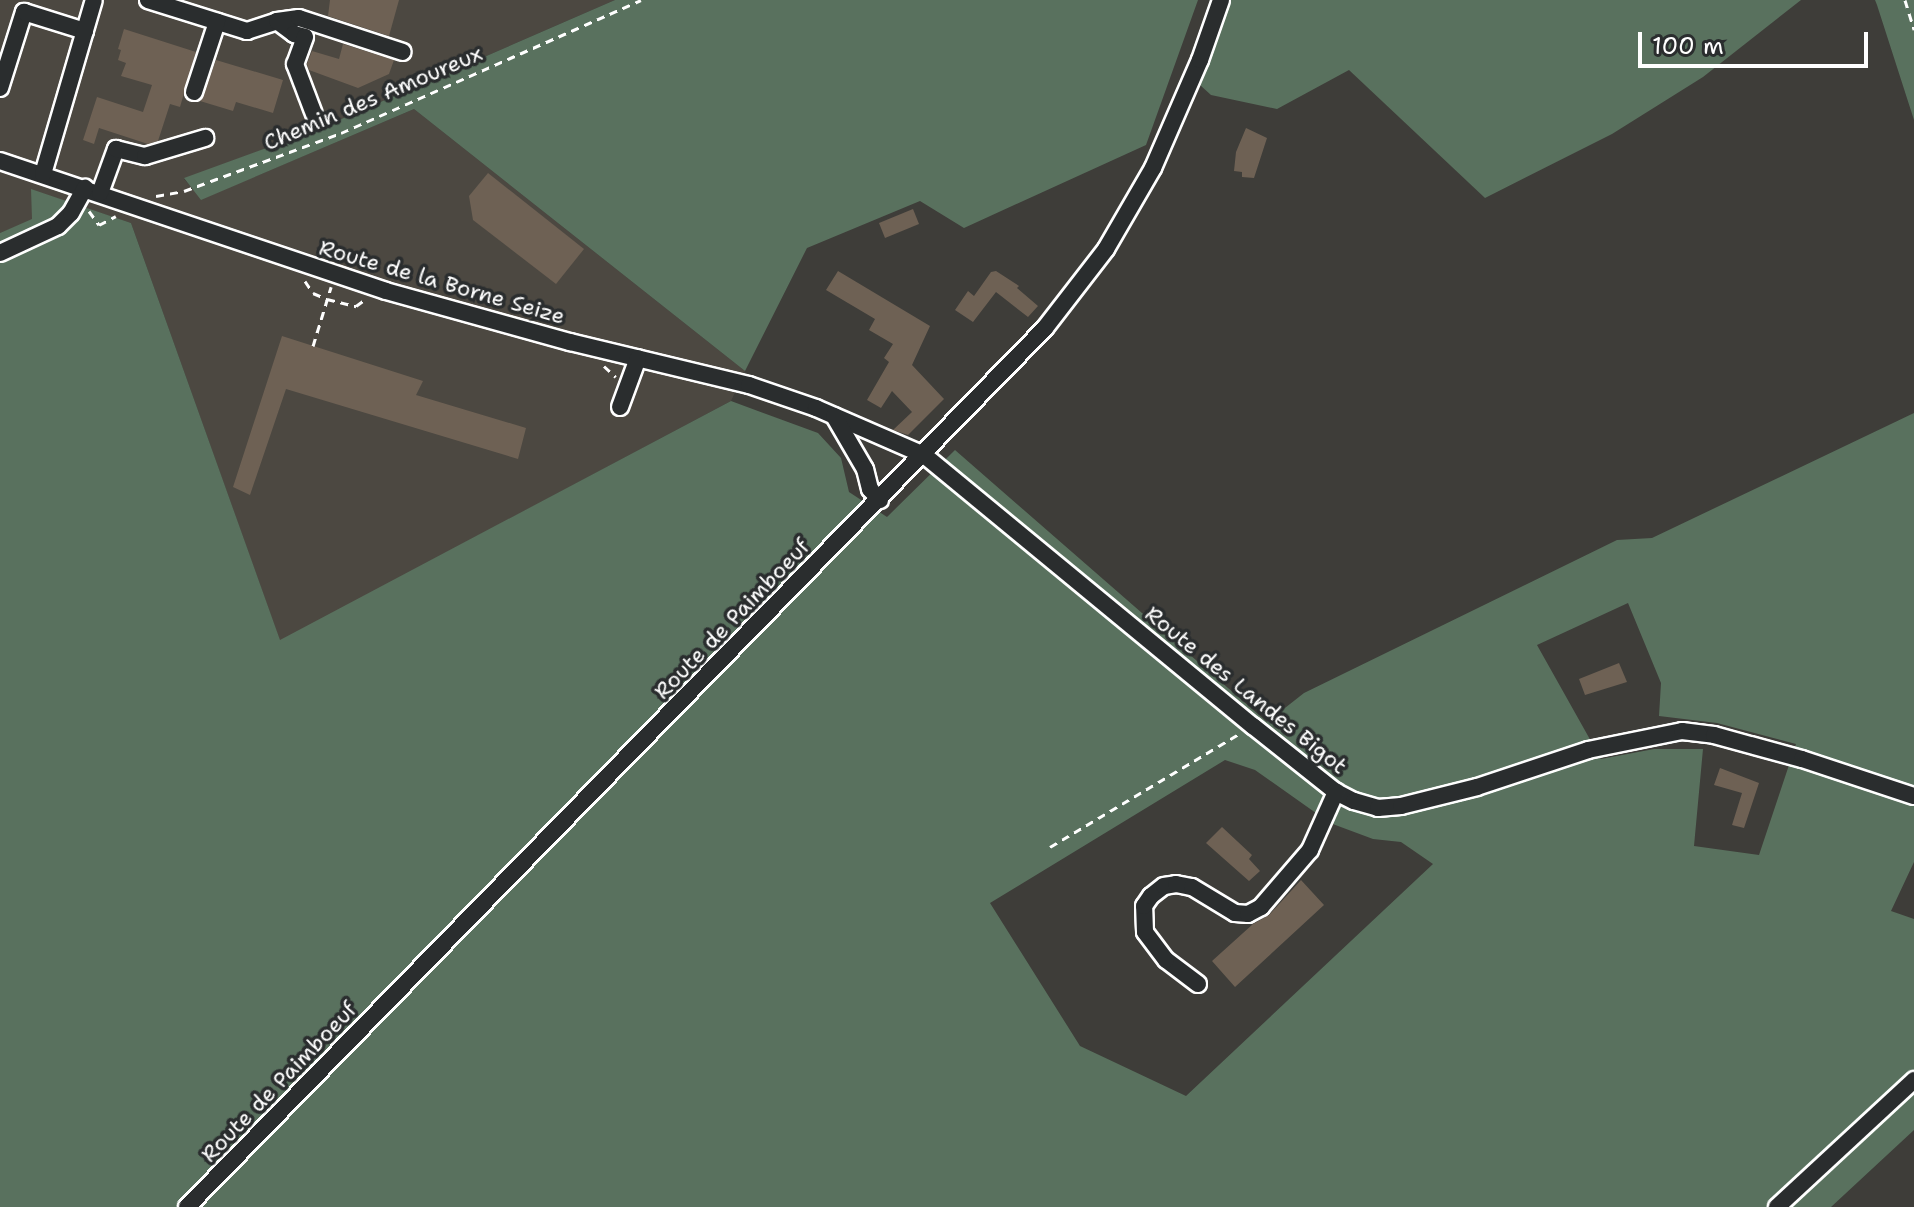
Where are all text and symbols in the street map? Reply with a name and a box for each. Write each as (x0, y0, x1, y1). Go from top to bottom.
scale bar (1642, 16, 1872, 66)
text: 100 m (1652, 30, 1724, 62)
street label: Chemin des Amoureux (260, 40, 486, 156)
street label: Route de la Borne Seize (316, 234, 568, 330)
street label: Route de Paimboeuf (649, 533, 815, 705)
street label: Route des Landes Bigot (1140, 600, 1352, 780)
street label: Route de Paimboeuf (196, 996, 362, 1168)

